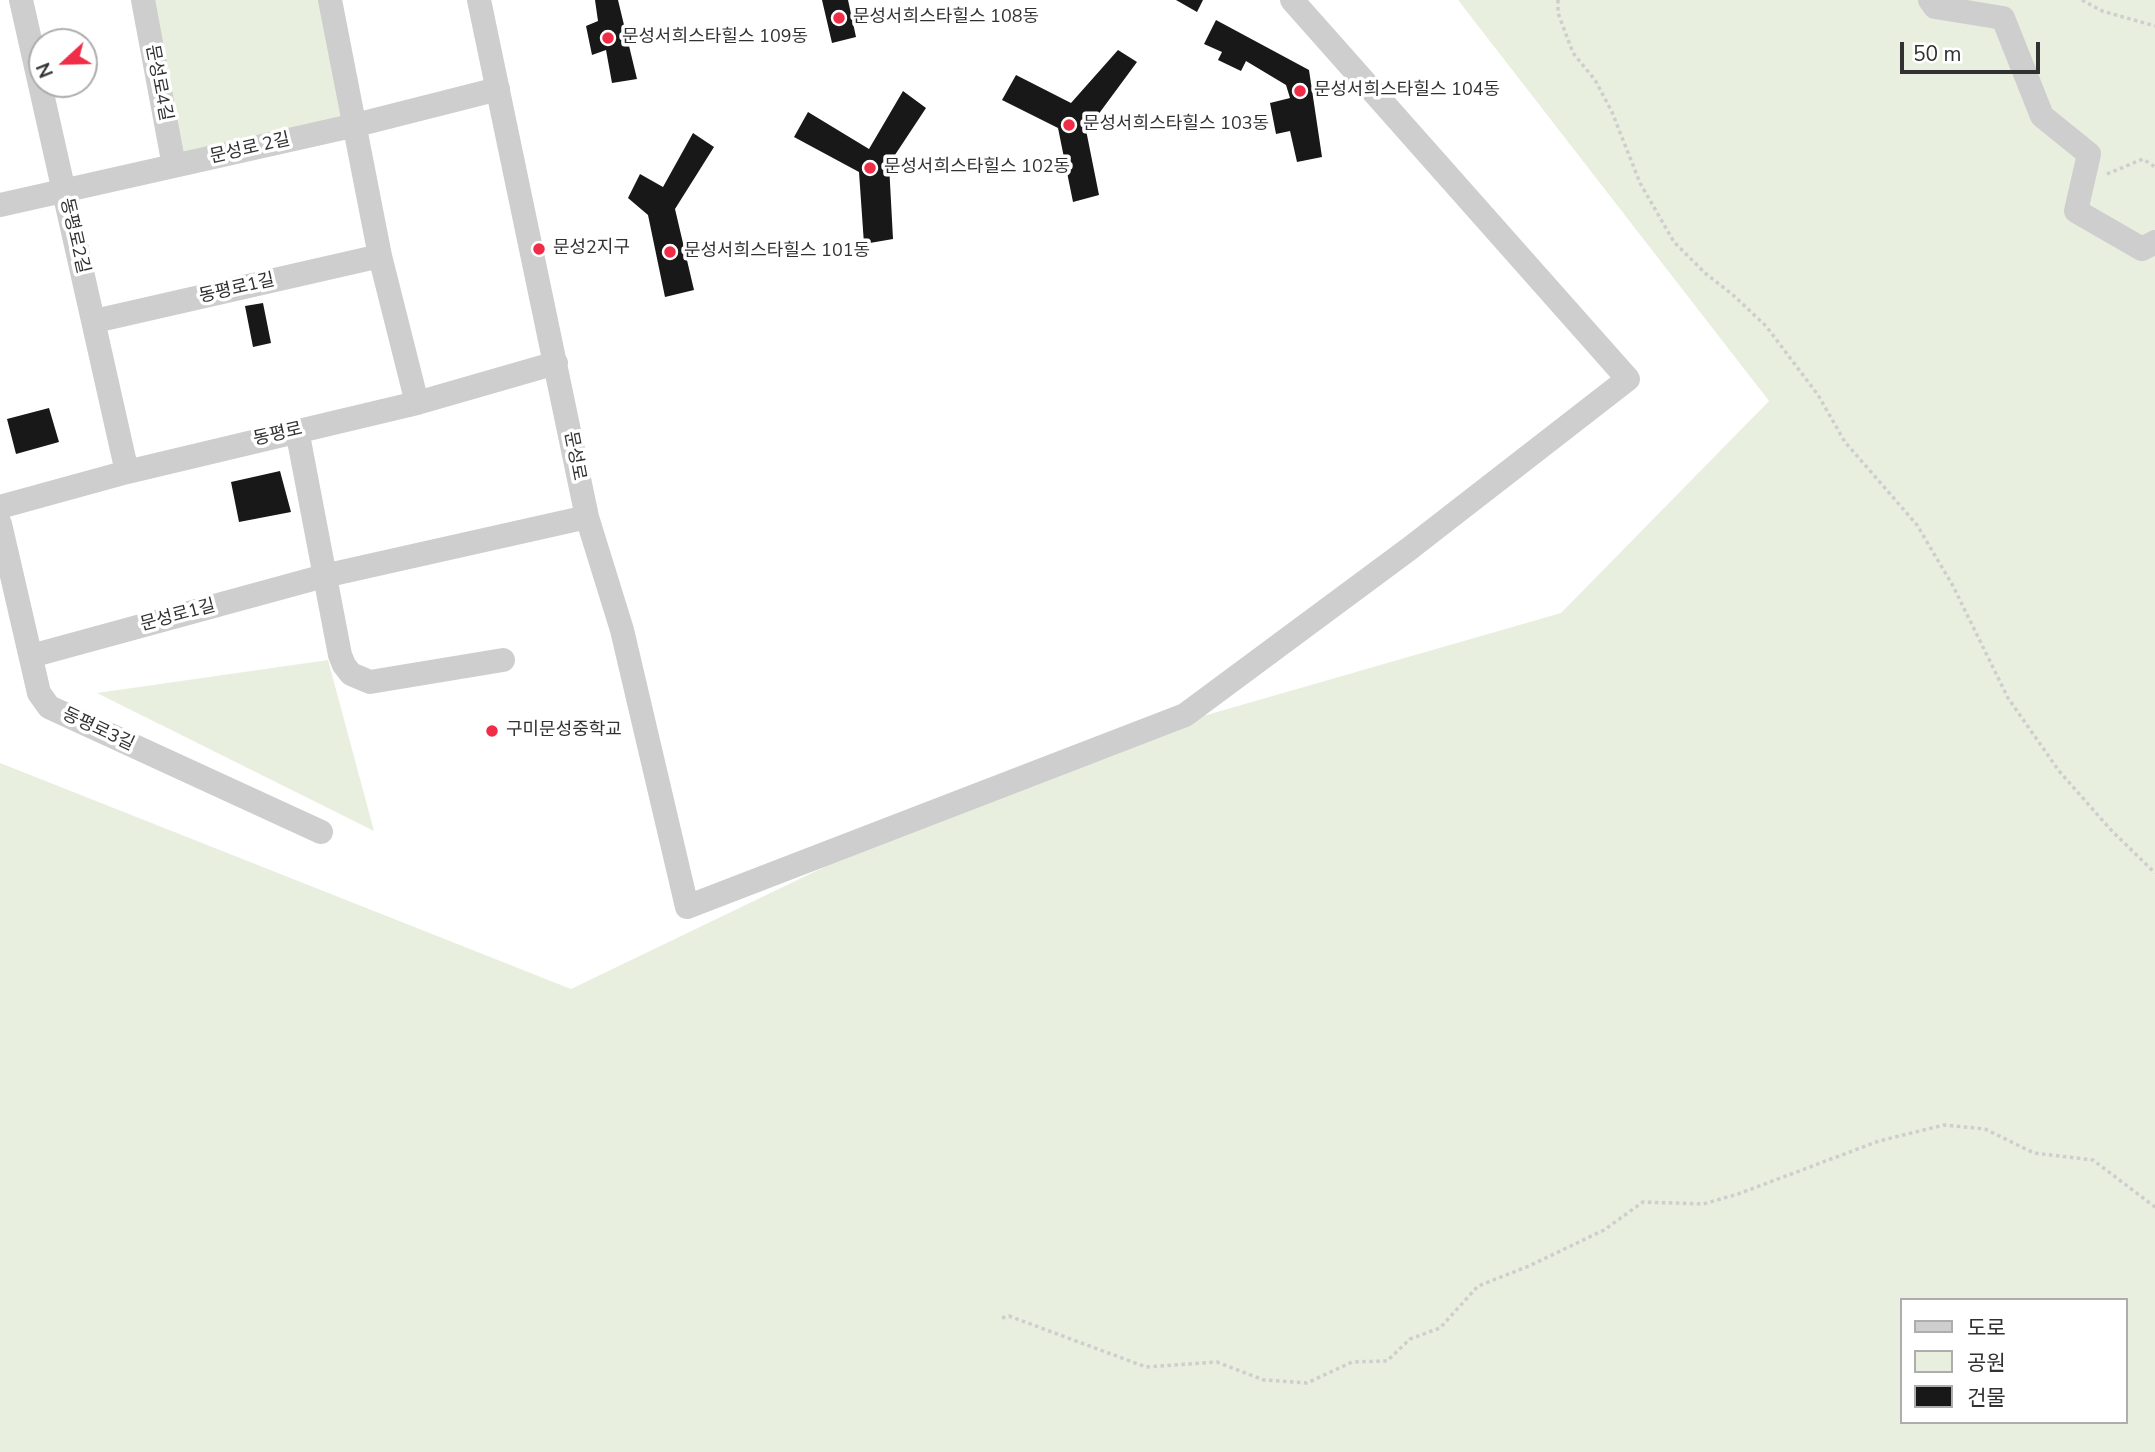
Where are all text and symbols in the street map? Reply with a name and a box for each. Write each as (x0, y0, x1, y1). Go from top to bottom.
place label: 문성서희스타힐스 108동 (853, 7, 1039, 29)
marker: 문성서희스타힐스 108동 (831, 10, 847, 26)
place label: 문성서희스타힐스 109동 (622, 27, 808, 49)
north arrow (28, 28, 98, 98)
scale bar (1903, 28, 2043, 72)
marker: 문성서희스타힐스 109동 (600, 30, 616, 46)
text: 50 m (1913, 40, 1962, 68)
street label: 문성로4길 (140, 43, 176, 123)
text: N (31, 59, 60, 82)
place label: 문성서희스타힐스 104동 (1314, 80, 1500, 102)
marker: 문성서희스타힐스 104동 (1292, 83, 1308, 99)
place label: 문성서희스타힐스 103동 (1083, 114, 1269, 136)
marker: 문성서희스타힐스 103동 (1061, 117, 1077, 133)
street label: 문성로 2길 (208, 129, 292, 169)
place label: 문성서희스타힐스 102동 (884, 157, 1070, 179)
marker: 문성서희스타힐스 102동 (862, 160, 878, 176)
street label: 동평로2길 (55, 196, 93, 276)
place label: 문성2지구 (553, 238, 630, 260)
marker: 문성2지구 (531, 241, 547, 257)
place label: 문성서희스타힐스 101동 (684, 241, 870, 263)
marker: 문성서희스타힐스 101동 (662, 244, 678, 260)
street label: 동평로1길 (197, 270, 277, 308)
street label: 동평로 (251, 419, 305, 451)
street label: 문성로 (559, 430, 589, 482)
street label: 문성로1길 (138, 596, 218, 636)
street label: 동평로3길 (59, 704, 137, 756)
place label: 구미문성중학교 (506, 720, 622, 742)
marker: 구미문성중학교 (484, 723, 500, 739)
legend (1899, 1298, 2127, 1424)
text: 도로 (1967, 1314, 2006, 1342)
text: 공원 (1967, 1349, 2006, 1377)
text: 건물 (1967, 1384, 2006, 1412)

